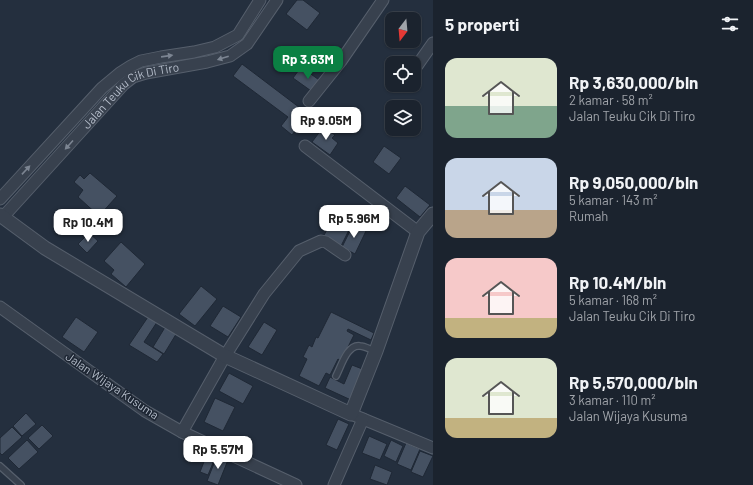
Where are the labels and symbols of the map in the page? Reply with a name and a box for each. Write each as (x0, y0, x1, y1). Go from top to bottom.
north arrow (385, 12, 421, 48)
pin: Rp 3.63M (267, 46, 349, 80)
one-way arrow (161, 53, 173, 59)
one-way arrow (217, 55, 229, 61)
street label: Jalan Teuku Cik Di Tiro (79, 59, 180, 131)
pin: Rp 9.05M (285, 107, 367, 141)
one-way arrow (64, 140, 73, 150)
one-way arrow (22, 165, 31, 175)
pin: Rp 5.96M (313, 205, 395, 239)
pin: Rp 10.4M (47, 209, 129, 243)
street label: Jalan Wijaya Kusuma (63, 349, 162, 422)
pin: Rp 5.57M (177, 436, 259, 470)

